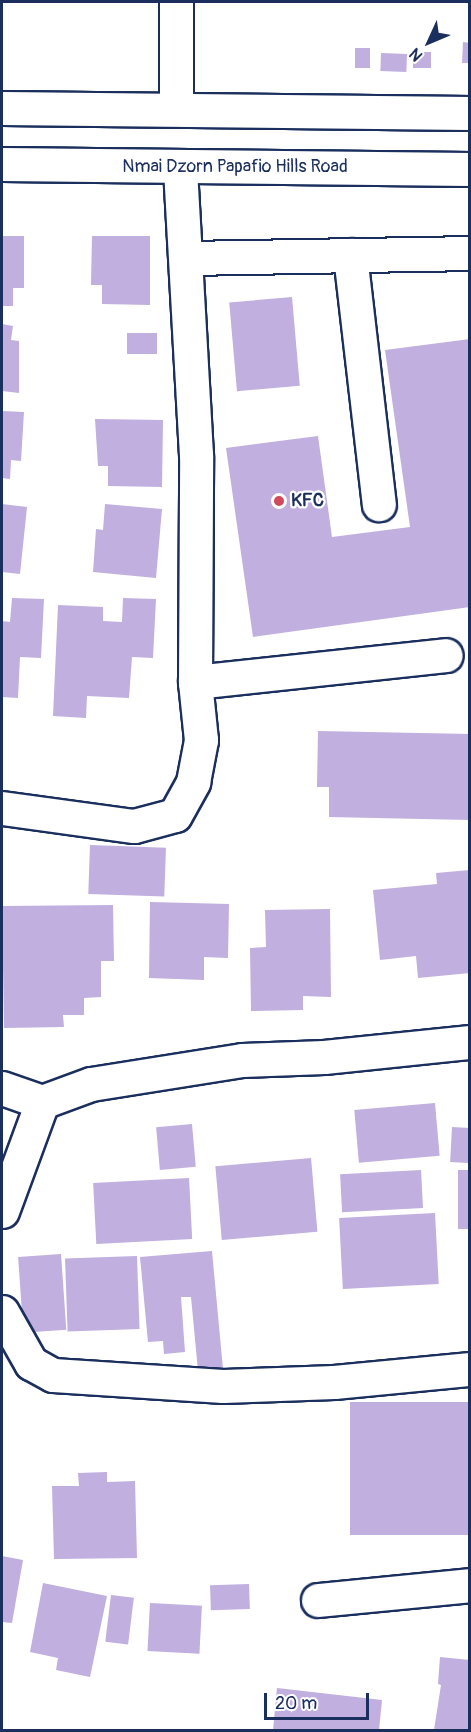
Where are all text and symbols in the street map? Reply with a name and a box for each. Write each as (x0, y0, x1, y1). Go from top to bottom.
north arrow (399, 12, 459, 72)
text: N (405, 44, 427, 65)
street label: Nmai Dzorn Papafio Hills Road (122, 156, 348, 178)
place label: KFC (291, 490, 324, 512)
marker: KFC (272, 494, 286, 508)
scale bar (267, 1681, 372, 1719)
text: 20 m (275, 1692, 317, 1715)

